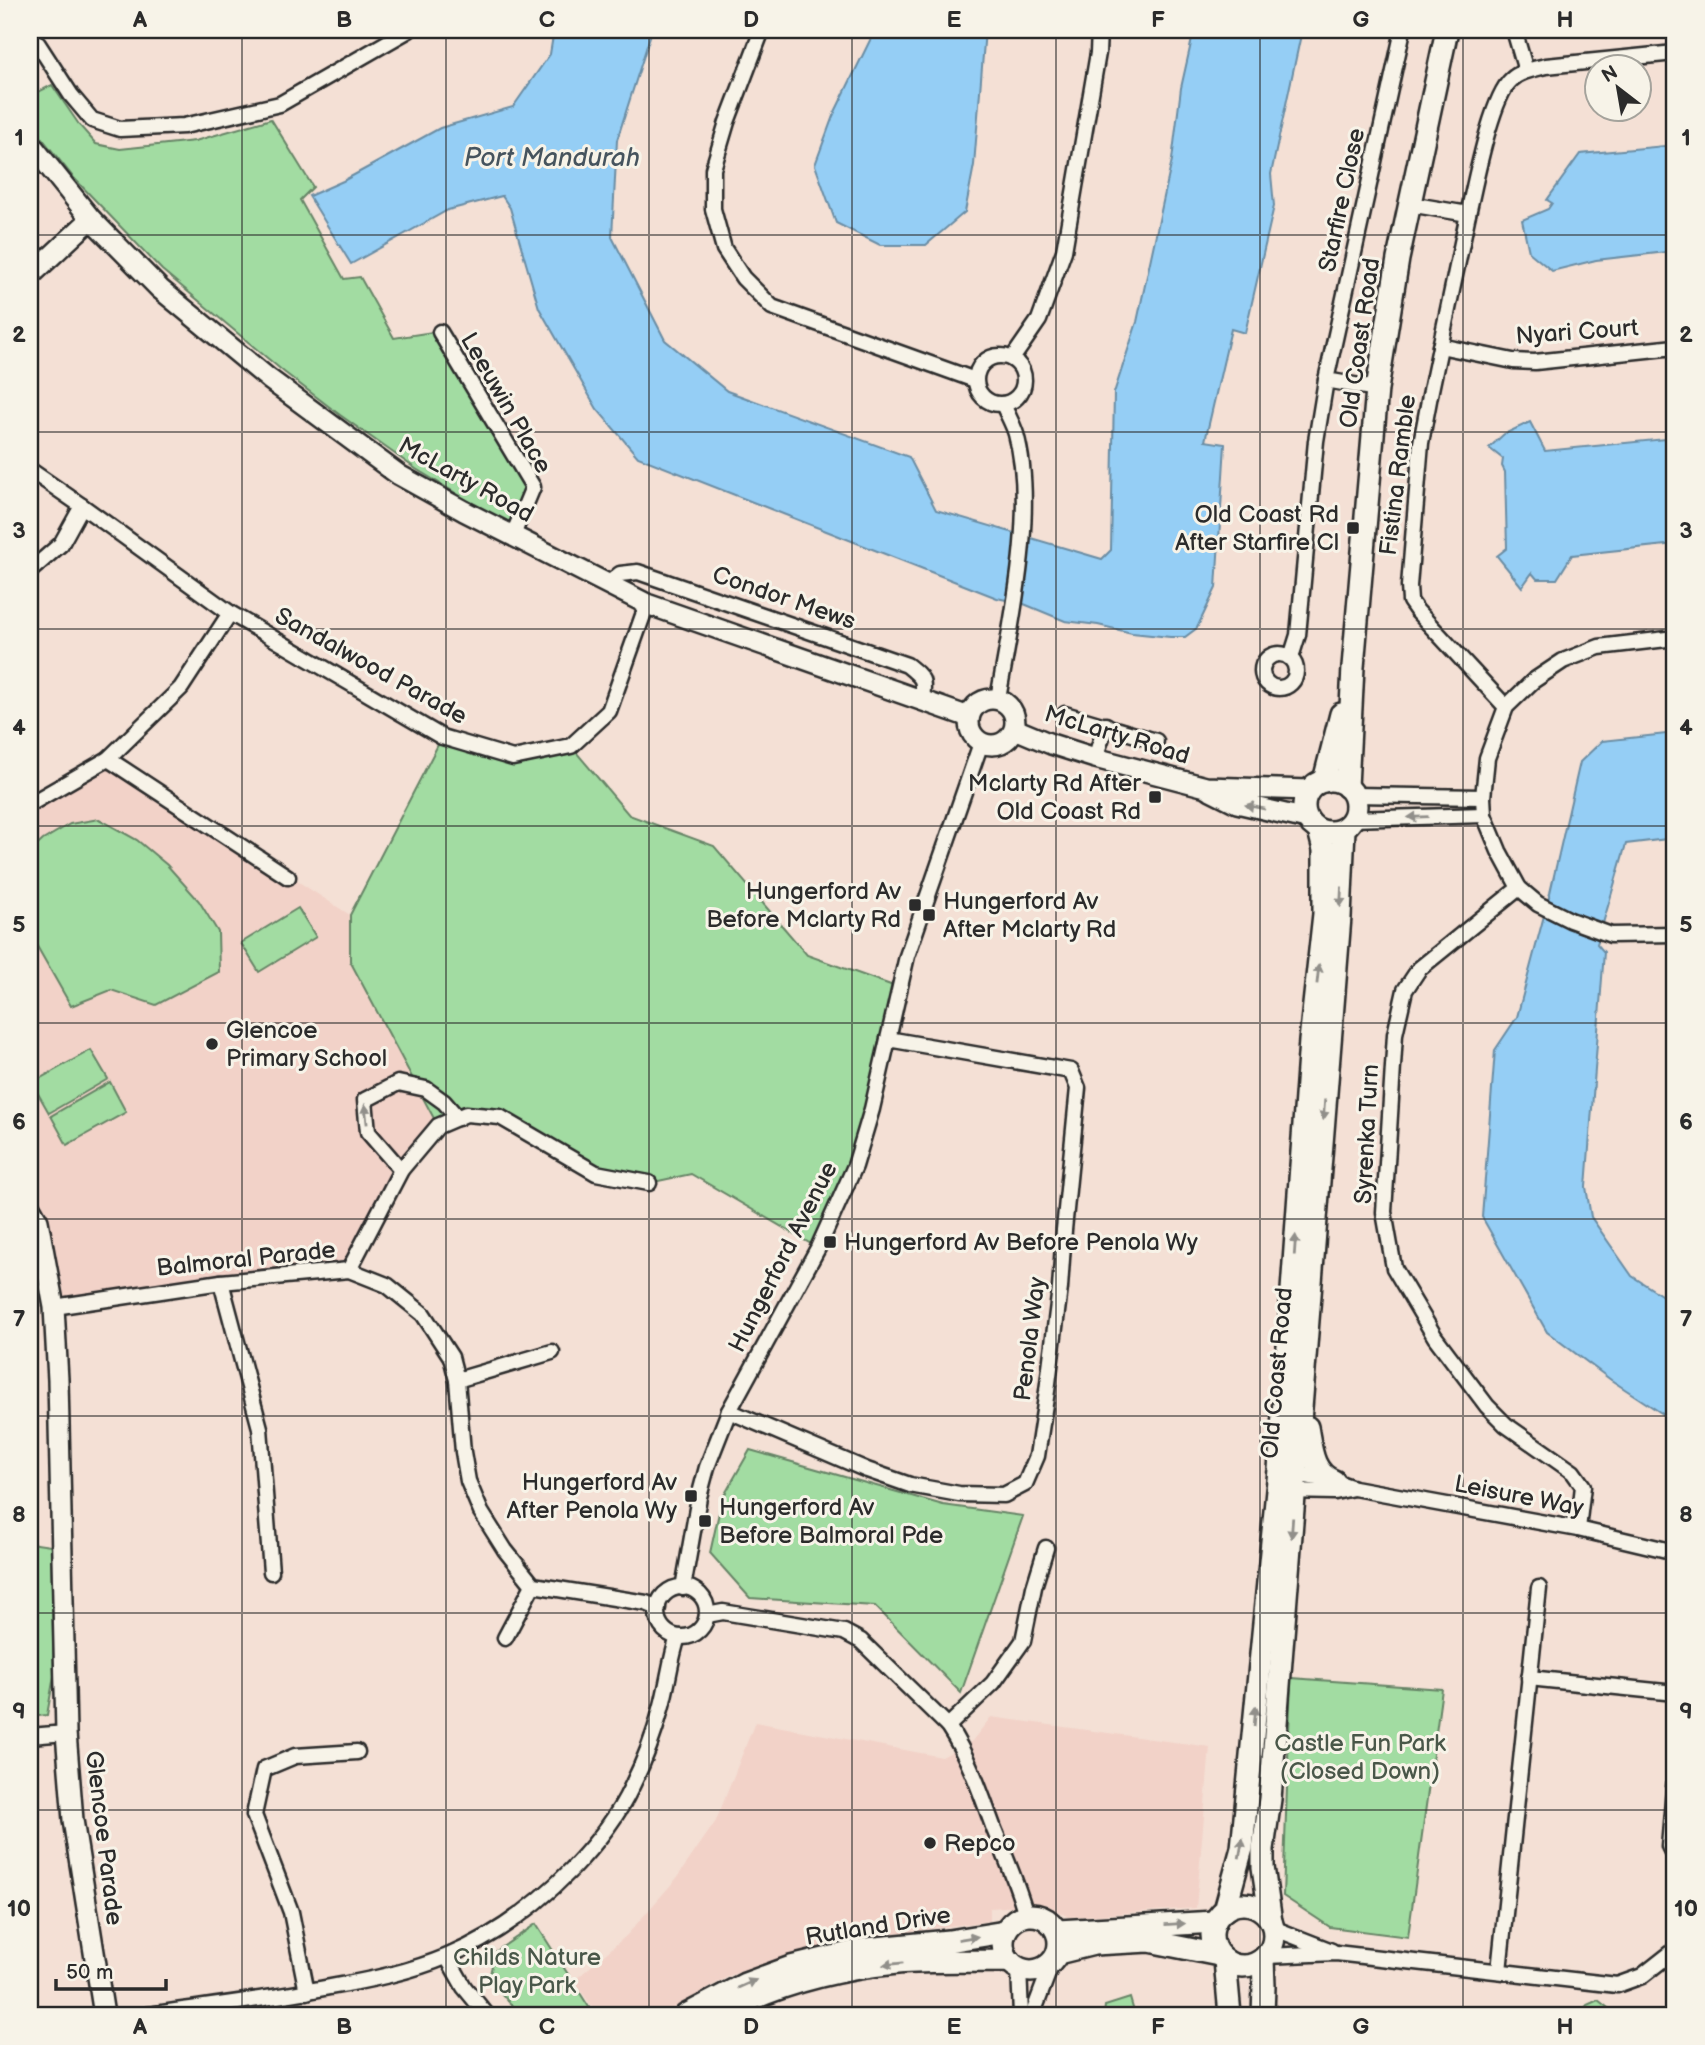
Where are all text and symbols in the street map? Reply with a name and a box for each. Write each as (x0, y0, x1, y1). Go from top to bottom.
text: A (132, 6, 148, 34)
text: B (336, 6, 352, 34)
text: C (539, 6, 555, 34)
text: D (743, 6, 759, 34)
text: E (947, 6, 962, 34)
text: F (1151, 6, 1165, 34)
text: G (1353, 6, 1370, 34)
text: H (1556, 6, 1574, 34)
north arrow (1582, 52, 1652, 122)
text: N (1598, 61, 1622, 88)
text: 1 (14, 124, 24, 152)
text: 1 (1681, 124, 1691, 152)
street label: Starfire Close (1313, 126, 1371, 274)
water label: Port Mandurah (464, 143, 640, 174)
street label: Old Coast Road (1334, 256, 1386, 430)
street label: Nyari Court (1515, 313, 1640, 351)
text: 2 (12, 321, 26, 349)
text: 2 (1679, 321, 1693, 349)
street label: Leeuwin Place (454, 328, 558, 478)
street label: Fistina Ramble (1374, 393, 1422, 557)
street label: McLarty Road (393, 431, 539, 529)
place label: Old Coast Rd After Starfire Cl (1175, 500, 1339, 557)
text: 3 (12, 517, 26, 545)
text: 3 (1679, 517, 1693, 545)
marker: Old Coast Rd After Starfire Cl (1345, 520, 1361, 536)
street label: Condor Mews (709, 560, 860, 636)
street label: Sandalwood Parade (270, 601, 472, 731)
street label: McLarty Road (1041, 699, 1193, 771)
text: 4 (12, 714, 26, 742)
text: 4 (1679, 714, 1693, 742)
place label: Mclarty Rd After Old Coast Rd (968, 769, 1141, 826)
marker: Mclarty Rd After Old Coast Rd (1147, 789, 1163, 805)
one-way arrow (1244, 802, 1266, 813)
one-way arrow (1406, 811, 1428, 822)
place label: Hungerford Av Before Mclarty Rd (706, 877, 901, 934)
one-way arrow (1336, 886, 1347, 908)
place label: Hungerford Av After Mclarty Rd (943, 887, 1116, 944)
marker: Hungerford Av Before Mclarty Rd (907, 897, 923, 913)
marker: Hungerford Av After Mclarty Rd (921, 907, 937, 923)
text: 5 (12, 911, 26, 939)
text: 5 (1679, 911, 1693, 939)
one-way arrow (1312, 962, 1323, 984)
place label: Glencoe Primary School (226, 1016, 387, 1073)
marker: Glencoe Primary School (204, 1036, 220, 1052)
street label: Syrenka Turn (1349, 1063, 1385, 1205)
one-way arrow (1318, 1100, 1329, 1122)
one-way arrow (360, 1103, 371, 1125)
text: 6 (12, 1108, 26, 1136)
text: 6 (1679, 1108, 1693, 1136)
street label: Hungerford Avenue (722, 1157, 844, 1357)
place label: Hungerford Av Before Penola Wy (844, 1228, 1198, 1257)
marker: Hungerford Av Before Penola Wy (822, 1234, 838, 1250)
one-way arrow (1290, 1234, 1301, 1256)
street label: Balmoral Parade (155, 1235, 337, 1283)
street label: Penola Way (1008, 1275, 1052, 1403)
street label: Old Coast Road (1255, 1286, 1299, 1460)
text: 7 (13, 1305, 26, 1333)
text: 7 (1680, 1305, 1693, 1333)
place label: Hungerford Av After Penola Wy (507, 1468, 677, 1525)
street label: Leisure Way (1452, 1469, 1586, 1523)
marker: Hungerford Av After Penola Wy (683, 1488, 699, 1504)
place label: Hungerford Av Before Balmoral Pde (719, 1493, 943, 1550)
text: 8 (12, 1501, 26, 1529)
text: 8 (1679, 1501, 1693, 1529)
marker: Hungerford Av Before Balmoral Pde (697, 1513, 713, 1529)
one-way arrow (1286, 1517, 1297, 1539)
text: 9 (12, 1698, 26, 1726)
text: 9 (1679, 1698, 1693, 1726)
one-way arrow (1250, 1705, 1261, 1727)
park label: Castle Fun Park (Closed Down) (1274, 1729, 1446, 1786)
street label: Glencoe Parade (79, 1749, 129, 1927)
place label: Repco (944, 1829, 1016, 1858)
marker: Repco (922, 1835, 938, 1851)
one-way arrow (1236, 1837, 1247, 1859)
text: 10 (7, 1895, 31, 1923)
text: 10 (1674, 1895, 1698, 1923)
street label: Rutland Drive (803, 1900, 953, 1952)
one-way arrow (1164, 1918, 1186, 1929)
one-way arrow (957, 1932, 979, 1943)
park label: Childs Nature Play Park (453, 1943, 601, 2000)
scale bar (56, 1947, 166, 1991)
one-way arrow (881, 1959, 903, 1970)
text: 50 m (66, 1960, 113, 1985)
one-way arrow (737, 1978, 757, 1990)
text: A (132, 2013, 148, 2041)
text: B (336, 2013, 352, 2041)
text: C (539, 2013, 555, 2041)
text: D (743, 2013, 759, 2041)
text: E (947, 2013, 962, 2041)
text: F (1151, 2013, 1165, 2041)
text: G (1353, 2013, 1370, 2041)
text: H (1556, 2013, 1574, 2041)

